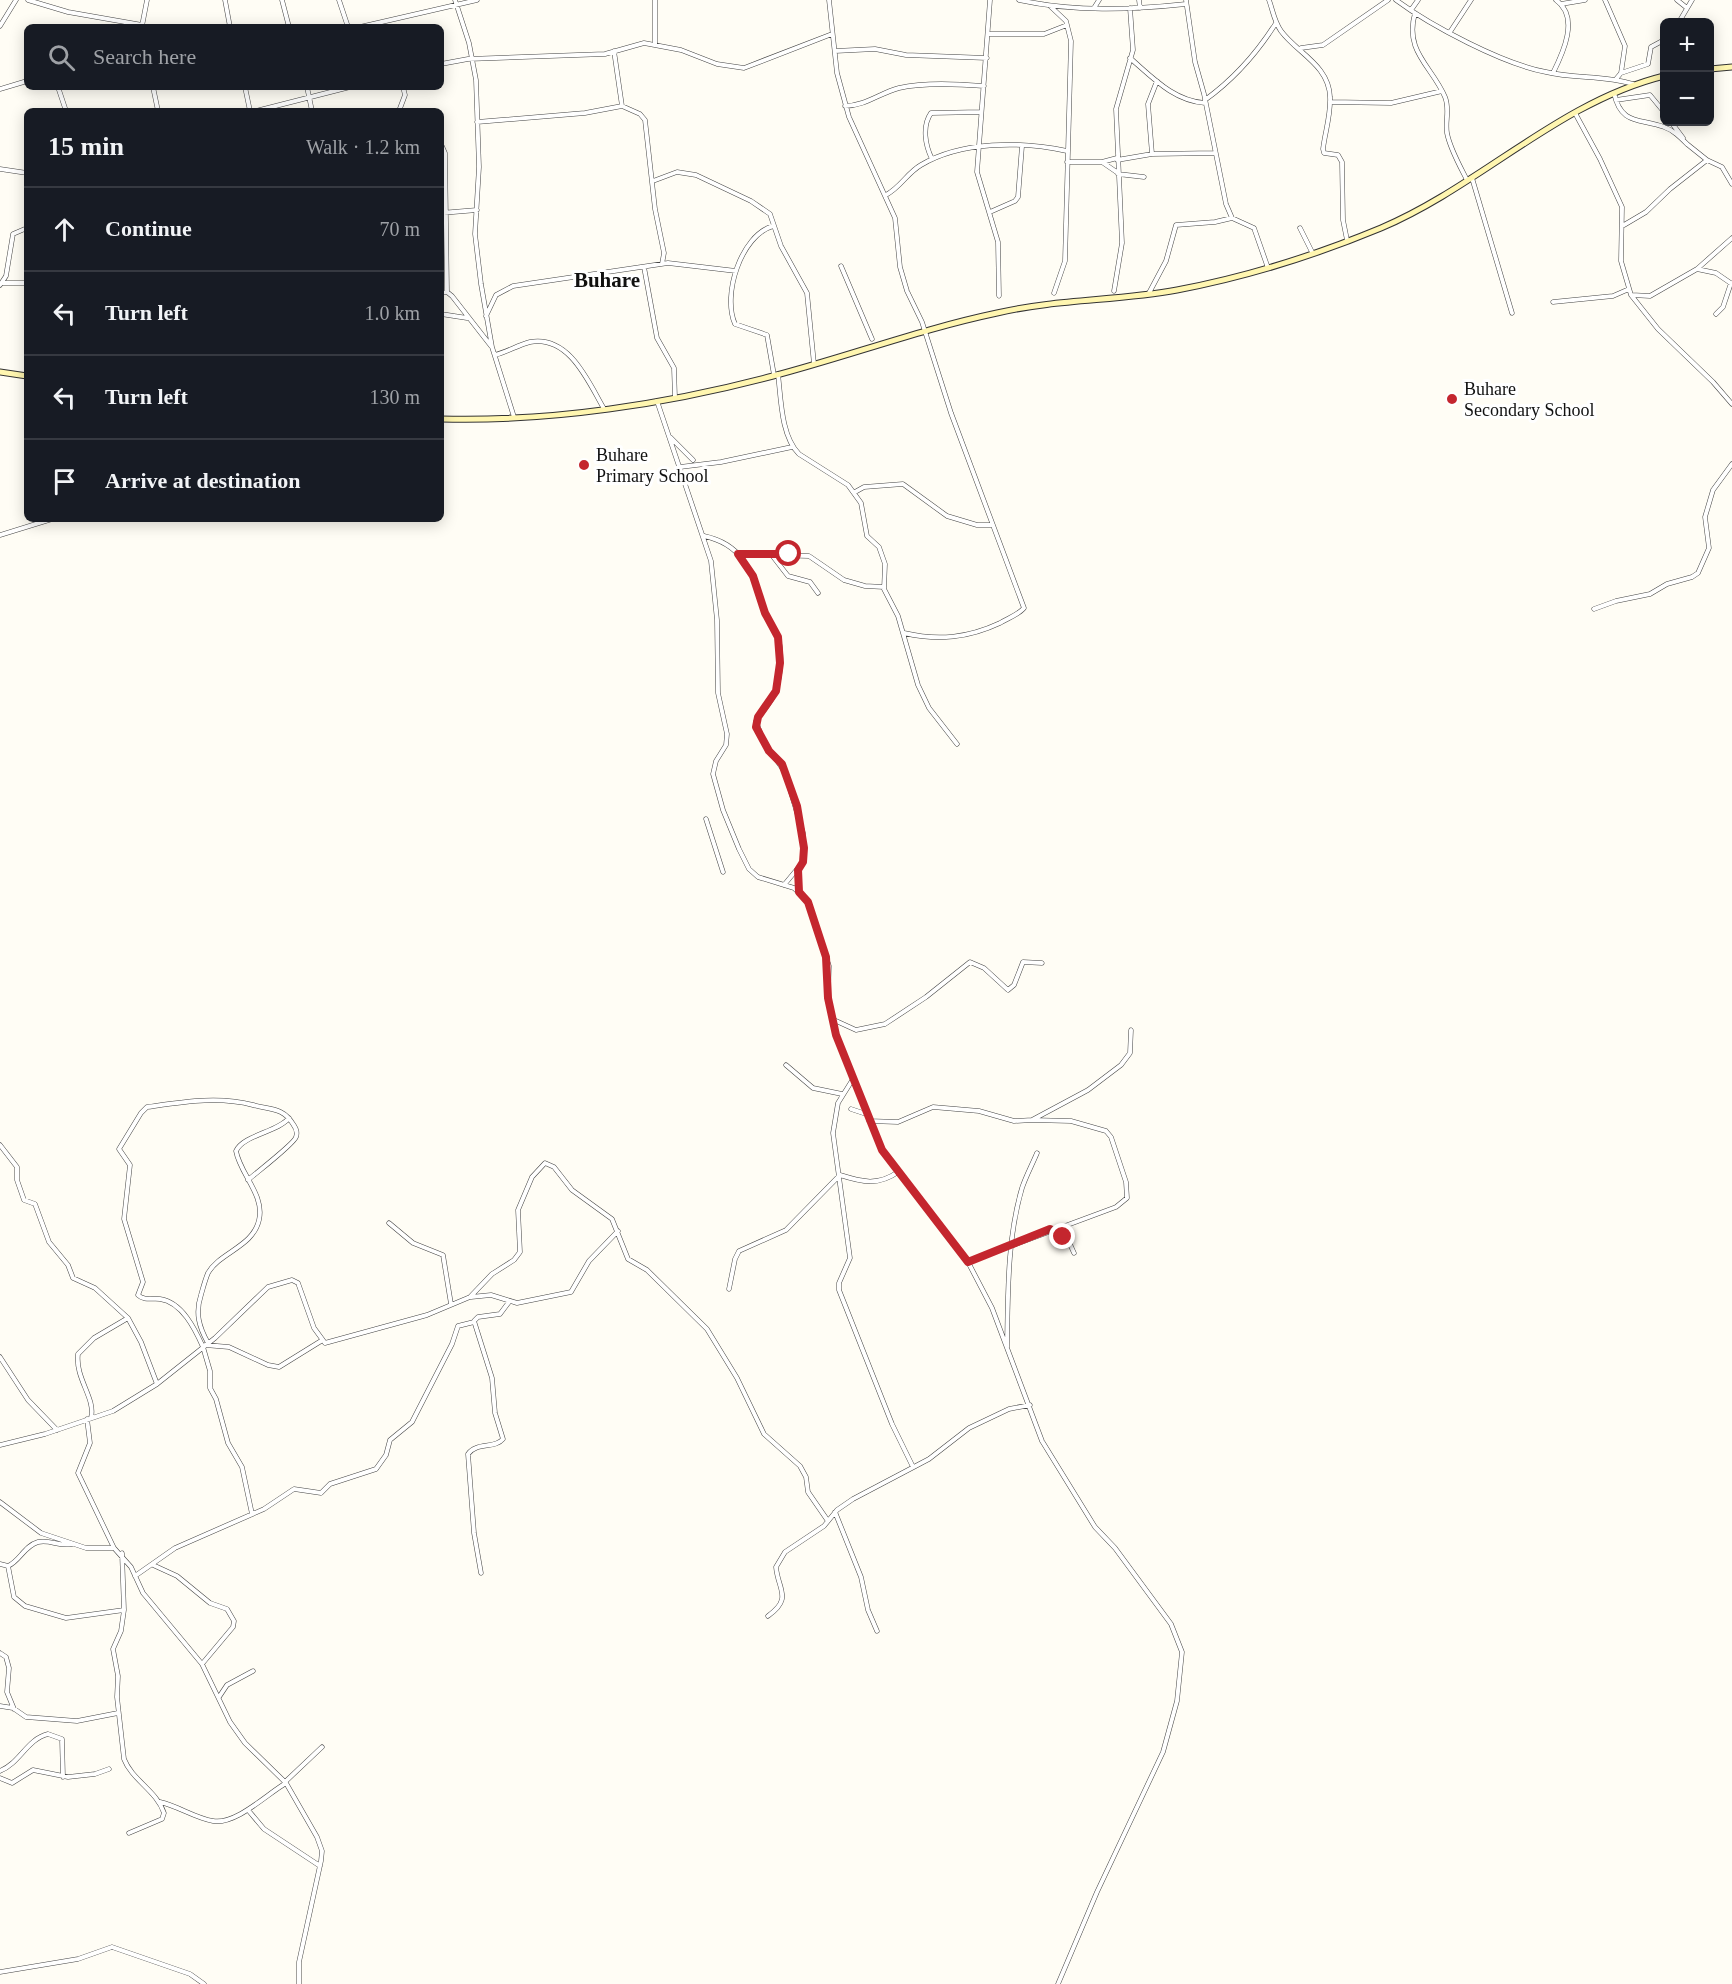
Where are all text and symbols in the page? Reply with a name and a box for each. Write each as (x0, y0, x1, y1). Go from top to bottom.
map controls (1660, 18, 1714, 126)
button: + (1660, 18, 1714, 72)
search box (24, 24, 444, 90)
icon: search (45, 41, 78, 74)
text: Search here (93, 44, 196, 69)
button: − (1660, 72, 1714, 126)
text: 15 min (48, 132, 124, 161)
text: Walk · 1.2 km (306, 136, 420, 158)
icon: ahead (48, 213, 81, 246)
text: Continue (105, 216, 192, 241)
text: 70 m (379, 218, 420, 240)
district label: Buhare (574, 268, 640, 292)
icon: left (48, 297, 81, 330)
text: Turn left (105, 300, 188, 325)
text: 1.0 km (364, 302, 420, 324)
place label: Buhare Secondary School (1464, 379, 1594, 420)
icon: left (48, 381, 81, 414)
text: Turn left (105, 384, 188, 409)
text: 130 m (369, 386, 420, 408)
marker: Buhare Secondary School (1445, 392, 1459, 406)
place label: Buhare Primary School (596, 445, 709, 486)
marker: Buhare Primary School (577, 458, 591, 472)
icon: arrive (48, 465, 81, 498)
text: Arrive at destination (105, 468, 301, 493)
route start (775, 540, 801, 566)
route end (1049, 1223, 1075, 1249)

